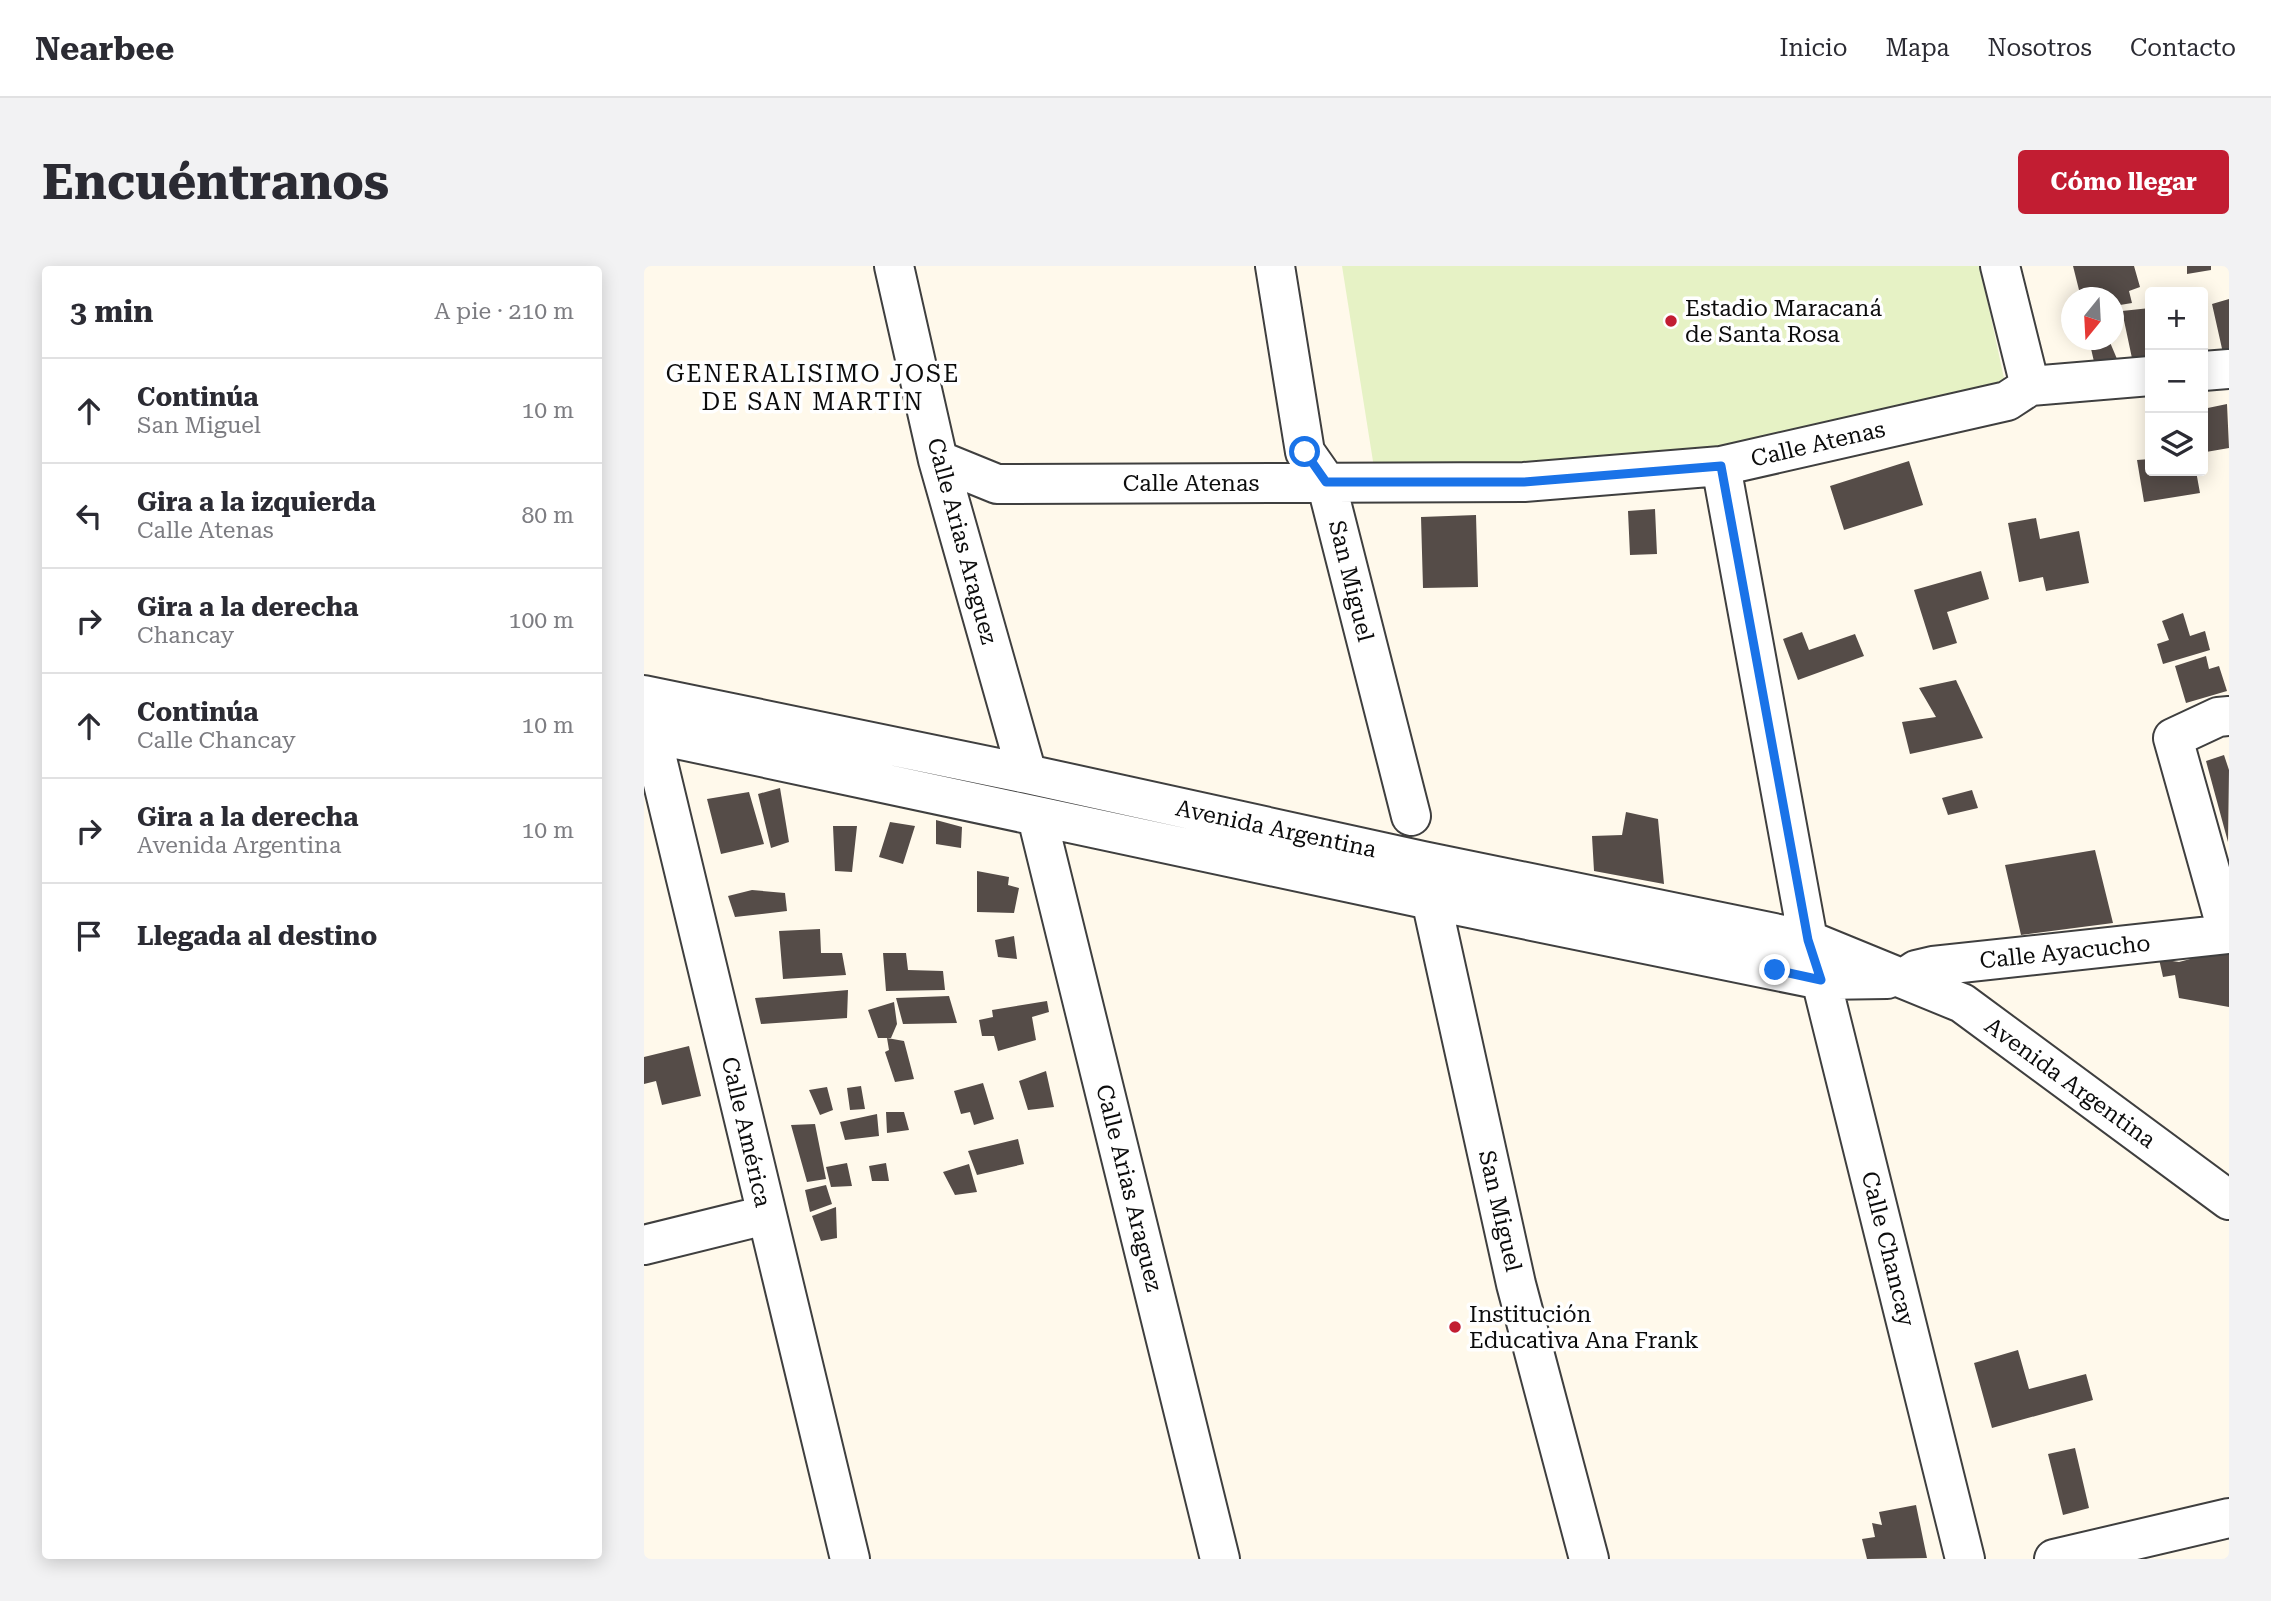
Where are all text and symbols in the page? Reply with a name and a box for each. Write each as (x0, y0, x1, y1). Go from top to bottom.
text: Nearbee (35, 29, 174, 68)
text: Inicio (1779, 34, 1847, 62)
text: Mapa (1885, 34, 1950, 62)
text: Nosotros (1988, 34, 2092, 62)
text: Contacto (2130, 34, 2236, 62)
button: Cómo llegar (2018, 150, 2229, 214)
text: Encuéntranos (42, 154, 389, 211)
north arrow (2061, 287, 2124, 350)
map controls (2145, 287, 2208, 476)
button: + (2145, 287, 2208, 350)
text: 3 min (70, 294, 153, 329)
place label: Estadio Maracaná de Santa Rosa (1685, 295, 1882, 348)
text: A pie · 210 m (434, 298, 574, 325)
marker: Estadio Maracaná de Santa Rosa (1663, 313, 1679, 329)
button: − (2145, 350, 2208, 413)
district label: GENERALISIMO JOSE DE SAN MARTIN (666, 360, 960, 416)
text: Continúa (137, 382, 259, 412)
icon: ahead (70, 392, 108, 430)
text: 10 m (521, 397, 574, 424)
text: San Miguel (137, 412, 261, 439)
button: layers (2145, 413, 2208, 476)
street label: Calle Atenas (1748, 415, 1888, 473)
street label: Calle Arias Araguez (921, 435, 1003, 647)
route start (1289, 436, 1320, 467)
street label: Calle Atenas (1123, 470, 1259, 497)
text: Gira a la izquierda (137, 487, 376, 517)
icon: left (70, 497, 108, 535)
text: 80 m (521, 502, 574, 529)
text: Calle Atenas (137, 517, 274, 544)
street label: San Miguel (1323, 518, 1379, 644)
text: Gira a la derecha (137, 592, 358, 622)
icon: right (70, 602, 108, 640)
text: 100 m (509, 607, 574, 634)
text: Chancay (137, 622, 234, 649)
text: Continúa (137, 697, 259, 727)
icon: ahead (70, 707, 108, 745)
text: 10 m (521, 712, 574, 739)
text: Calle Chancay (137, 727, 296, 754)
street label: Avenida Argentina (1173, 795, 1379, 864)
text: Gira a la derecha (137, 802, 358, 832)
icon: right (70, 812, 108, 850)
text: 10 m (521, 817, 574, 844)
text: Avenida Argentina (137, 832, 341, 859)
icon: arrive (70, 917, 108, 955)
text: Llegada al destino (137, 921, 377, 951)
street label: Calle Ayacucho (1978, 930, 2152, 974)
route end (1759, 954, 1790, 985)
street label: Avenida Argentina (1979, 1012, 2161, 1154)
street label: Calle América (716, 1054, 777, 1210)
street label: Calle Arias Araguez (1090, 1082, 1168, 1294)
street label: San Miguel (1473, 1148, 1527, 1274)
street label: Calle Chancay (1856, 1169, 1920, 1330)
place label: Institución Educativa Ana Frank (1469, 1301, 1699, 1354)
marker: Institución Educativa Ana Frank (1447, 1319, 1463, 1335)

